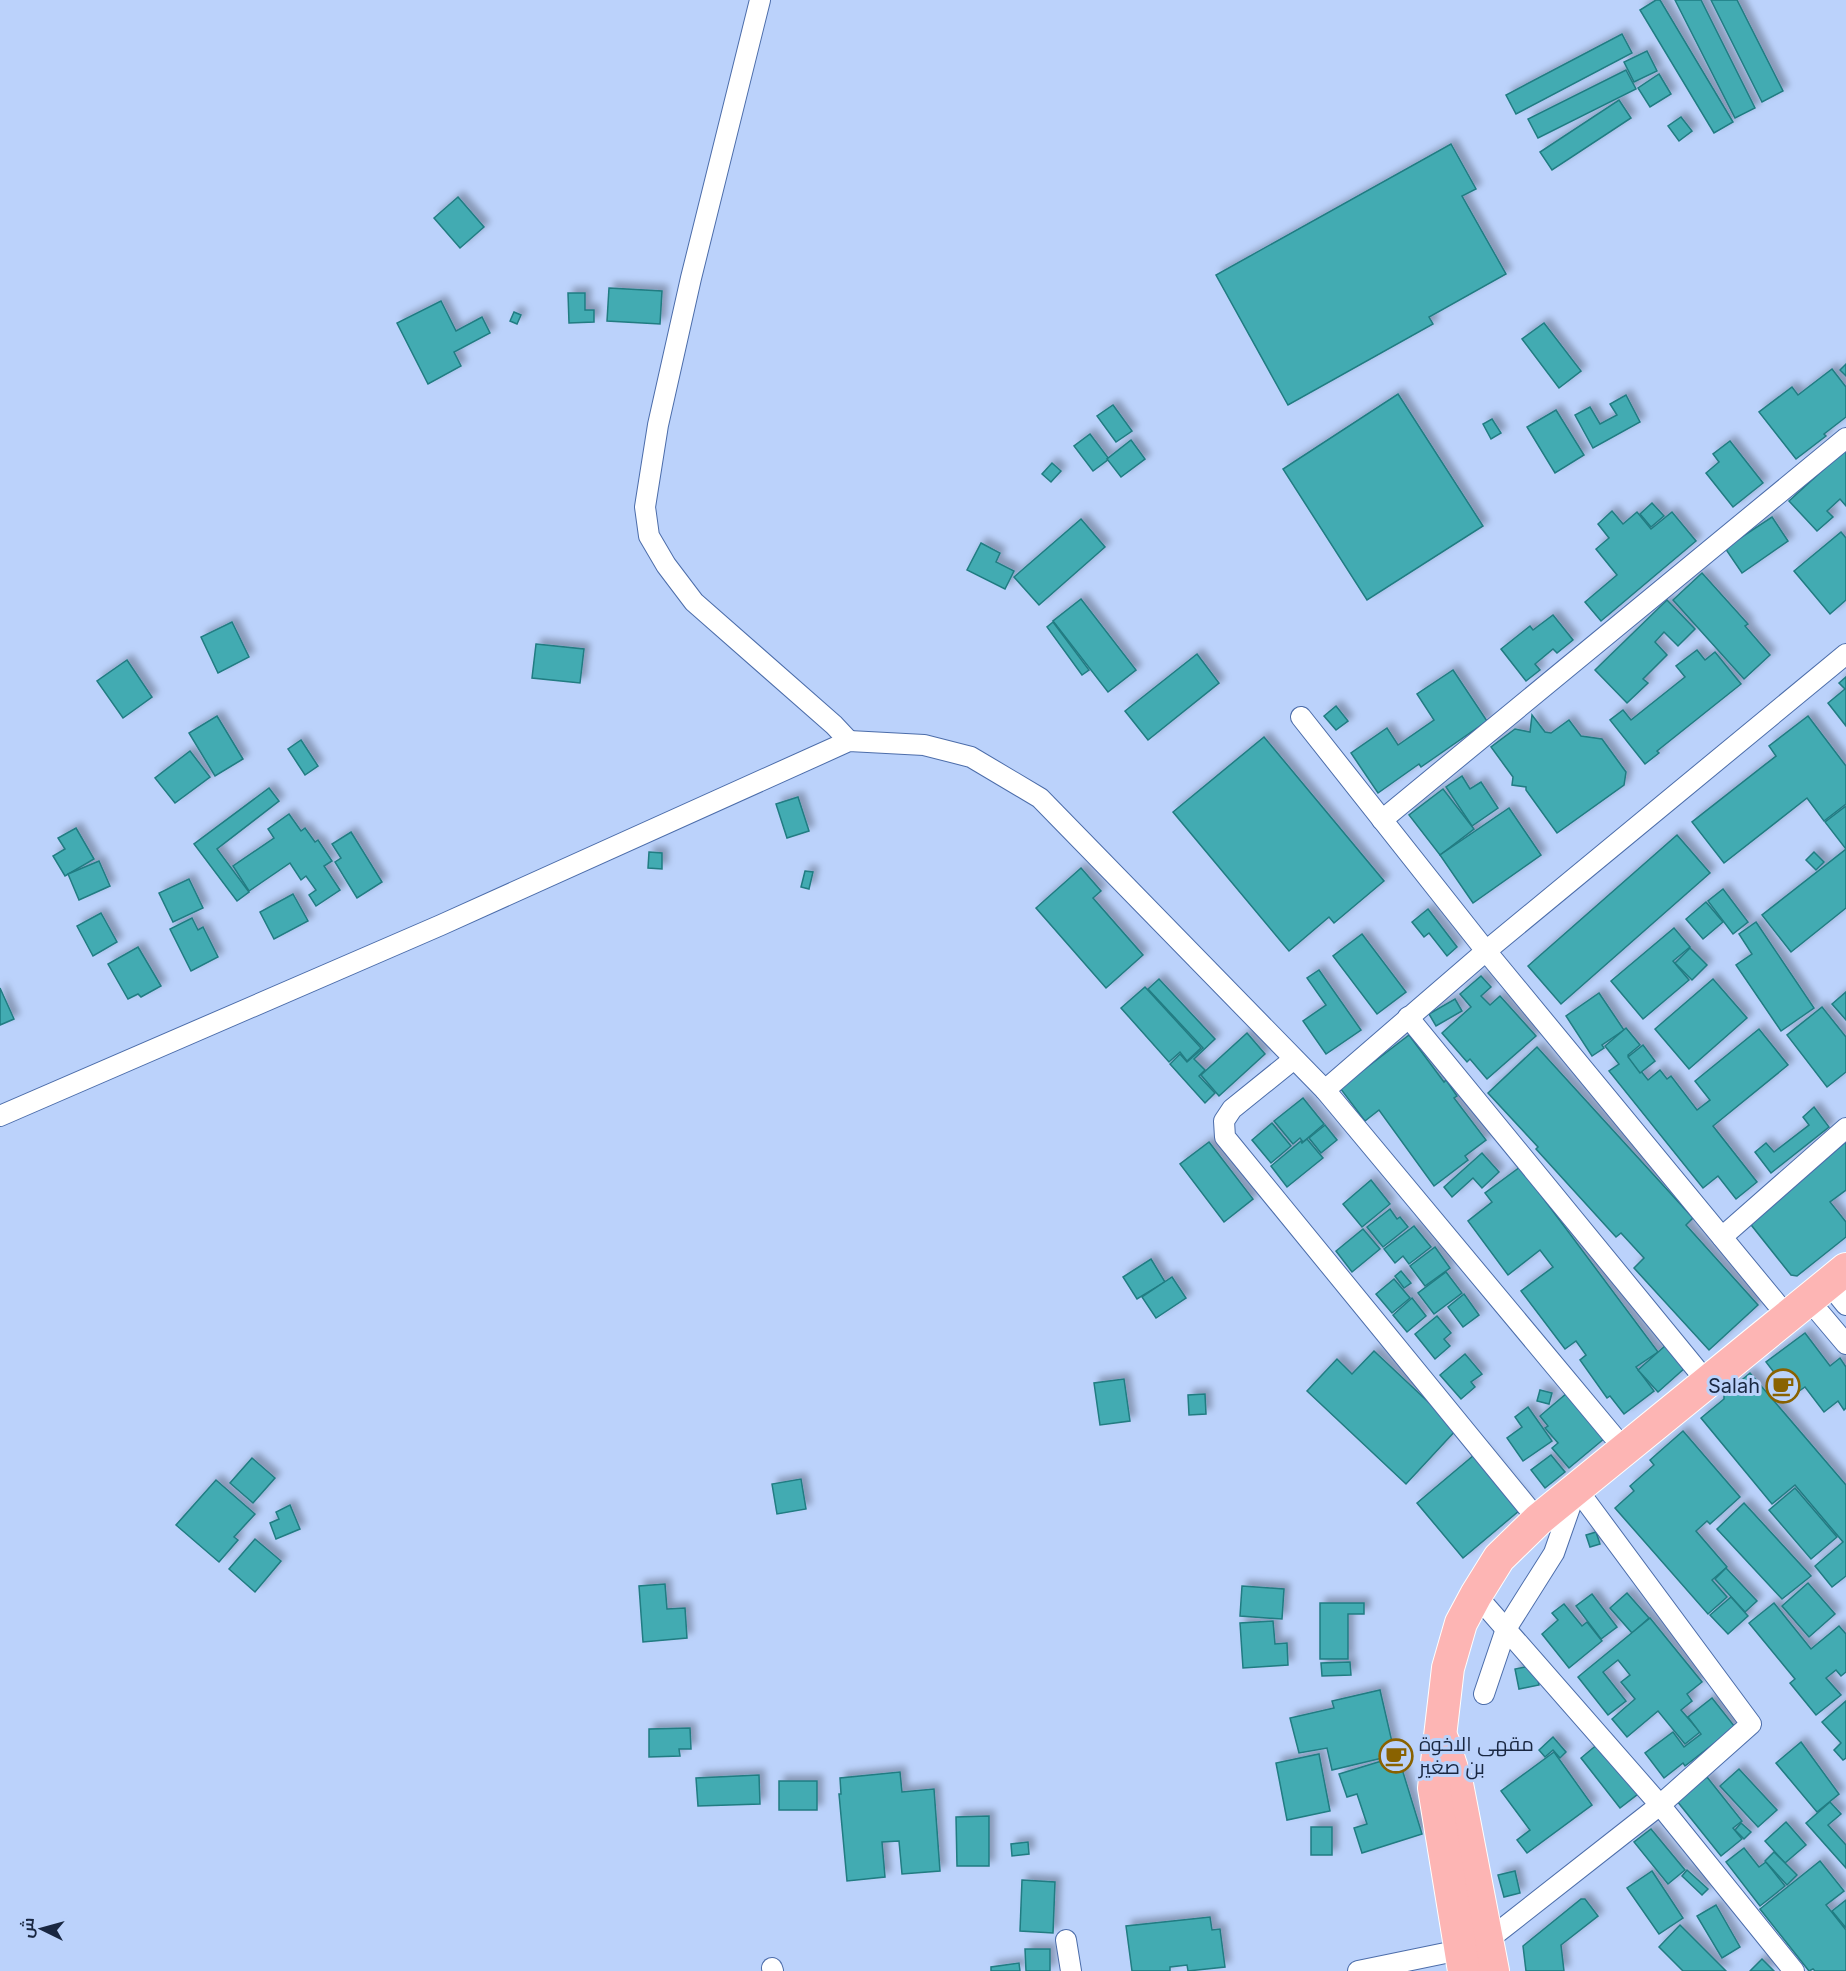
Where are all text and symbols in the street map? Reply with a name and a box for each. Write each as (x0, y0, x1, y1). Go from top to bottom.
cafe icon: Salah (1765, 1368, 1801, 1404)
place label: Salah (1708, 1374, 1760, 1398)
place label: مقهی الاخوة بن صغير (1418, 1732, 1534, 1780)
cafe icon: مقهی الاخوة بن صغير (1378, 1738, 1414, 1774)
north arrow (12, 1899, 72, 1959)
text: ش (16, 1917, 38, 1939)

